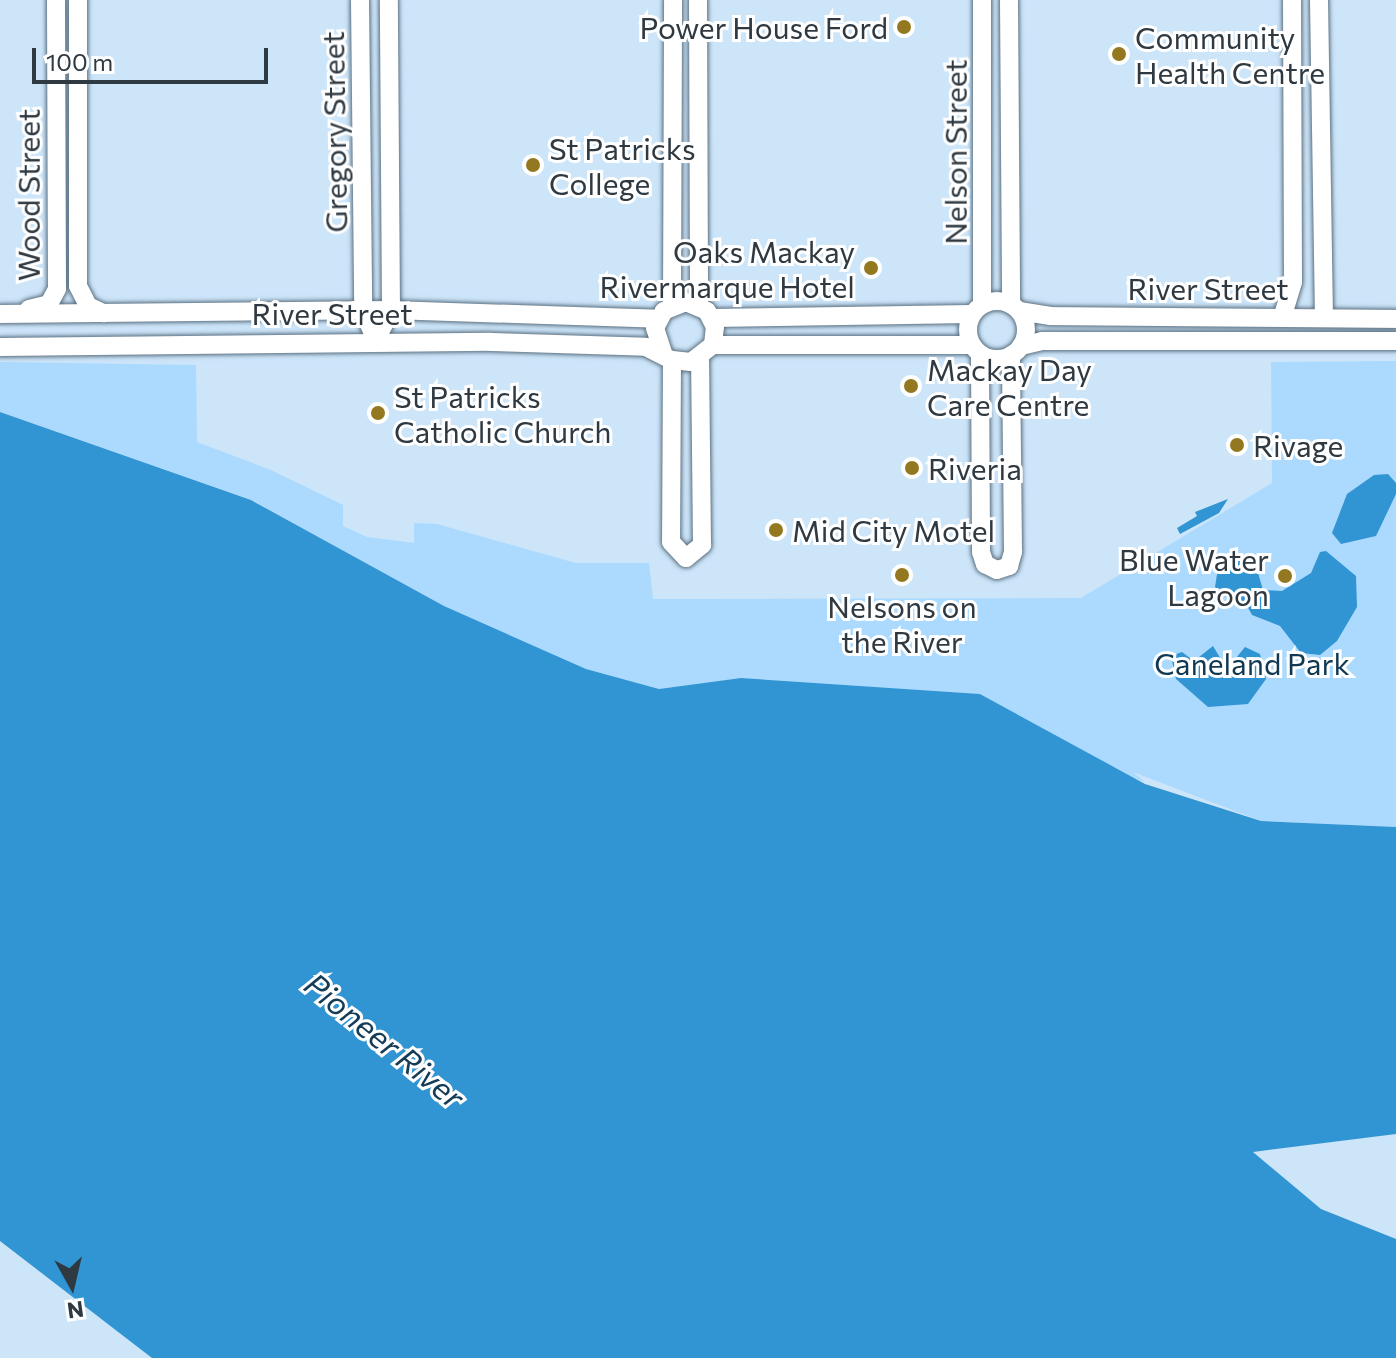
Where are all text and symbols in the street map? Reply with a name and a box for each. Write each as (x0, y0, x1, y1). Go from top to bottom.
place label: Power House Ford (640, 9, 888, 45)
marker: Power House Ford (895, 18, 913, 36)
place label: Community Health Centre (1135, 19, 1325, 90)
street label: Gregory Street (314, 31, 354, 233)
scale bar (36, 32, 272, 82)
marker: Community Health Centre (1110, 45, 1128, 63)
text: 100 m (46, 47, 113, 76)
street label: Nelson Street (937, 59, 973, 245)
street label: Wood Street (10, 109, 46, 281)
place label: St Patricks College (549, 130, 696, 200)
marker: St Patricks College (524, 156, 542, 174)
place label: Oaks Mackay Rivermarque Hotel (600, 233, 855, 304)
marker: Oaks Mackay Rivermarque Hotel (862, 259, 880, 277)
street label: River Street (1127, 270, 1289, 306)
street label: River Street (251, 295, 413, 331)
place label: Mackay Day Care Centre (927, 351, 1092, 422)
marker: Mackay Day Care Centre (902, 377, 920, 395)
place label: St Patricks Catholic Church (394, 378, 612, 448)
marker: St Patricks Catholic Church (369, 404, 387, 422)
place label: Rivage (1253, 427, 1343, 463)
marker: Rivage (1228, 436, 1246, 454)
place label: Riveria (928, 450, 1022, 486)
marker: Riveria (903, 459, 921, 477)
place label: Mid City Motel (792, 512, 995, 548)
marker: Mid City Motel (767, 521, 785, 539)
place label: Blue Water Lagoon (1119, 541, 1269, 612)
marker: Nelsons on the River (893, 566, 911, 584)
marker: Blue Water Lagoon (1276, 567, 1294, 585)
place label: Nelsons on the River (827, 588, 977, 658)
park label: Caneland Park (1154, 645, 1350, 681)
water label: Pioneer River (298, 964, 472, 1116)
north arrow (32, 1246, 112, 1326)
text: N (65, 1296, 85, 1325)

